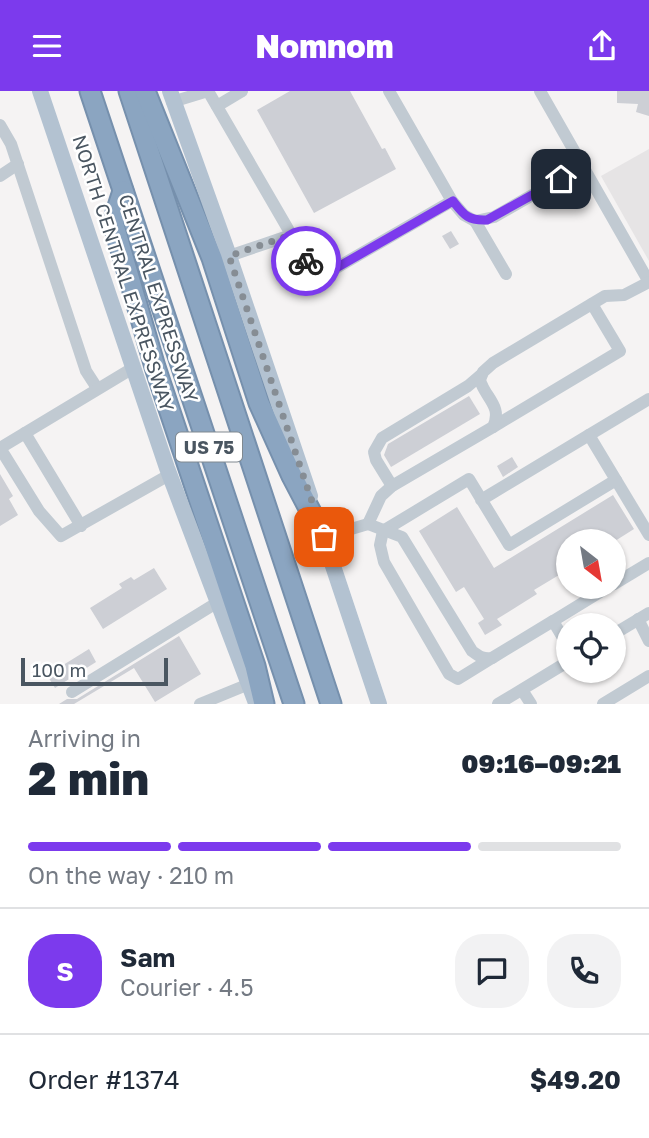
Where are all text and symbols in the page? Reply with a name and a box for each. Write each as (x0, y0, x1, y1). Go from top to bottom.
icon: menu (28, 27, 66, 65)
text: Nomnom (255, 27, 394, 65)
icon: share (583, 27, 621, 65)
street label: NORTH CENTRAL EXPRESSWAY (68, 132, 180, 414)
pin (531, 149, 591, 209)
icon: home (542, 160, 580, 198)
street label: CENTRAL EXPRESSWAY (115, 191, 203, 405)
courier (271, 226, 341, 296)
icon: bike (287, 242, 325, 280)
road number: US 75 (176, 433, 242, 461)
pin (294, 507, 354, 567)
icon: bag (305, 518, 343, 556)
north arrow (556, 529, 626, 599)
map controls (556, 529, 626, 683)
button: locate (556, 613, 626, 683)
scale bar (21, 655, 168, 687)
text: 100 m (32, 658, 86, 681)
text: Arriving in (28, 724, 141, 752)
text: 09:16–09:21 (461, 748, 621, 779)
text: 2 min (28, 750, 149, 805)
text: On the way · 210 m (28, 861, 234, 889)
button: chat (455, 934, 529, 1008)
button: phone (547, 934, 621, 1008)
text: Sam (120, 942, 175, 973)
text: S (56, 956, 74, 987)
text: Courier · 4.5 (120, 973, 253, 1001)
text: Order #1374 (28, 1064, 180, 1095)
text: $49.20 (530, 1064, 621, 1095)

